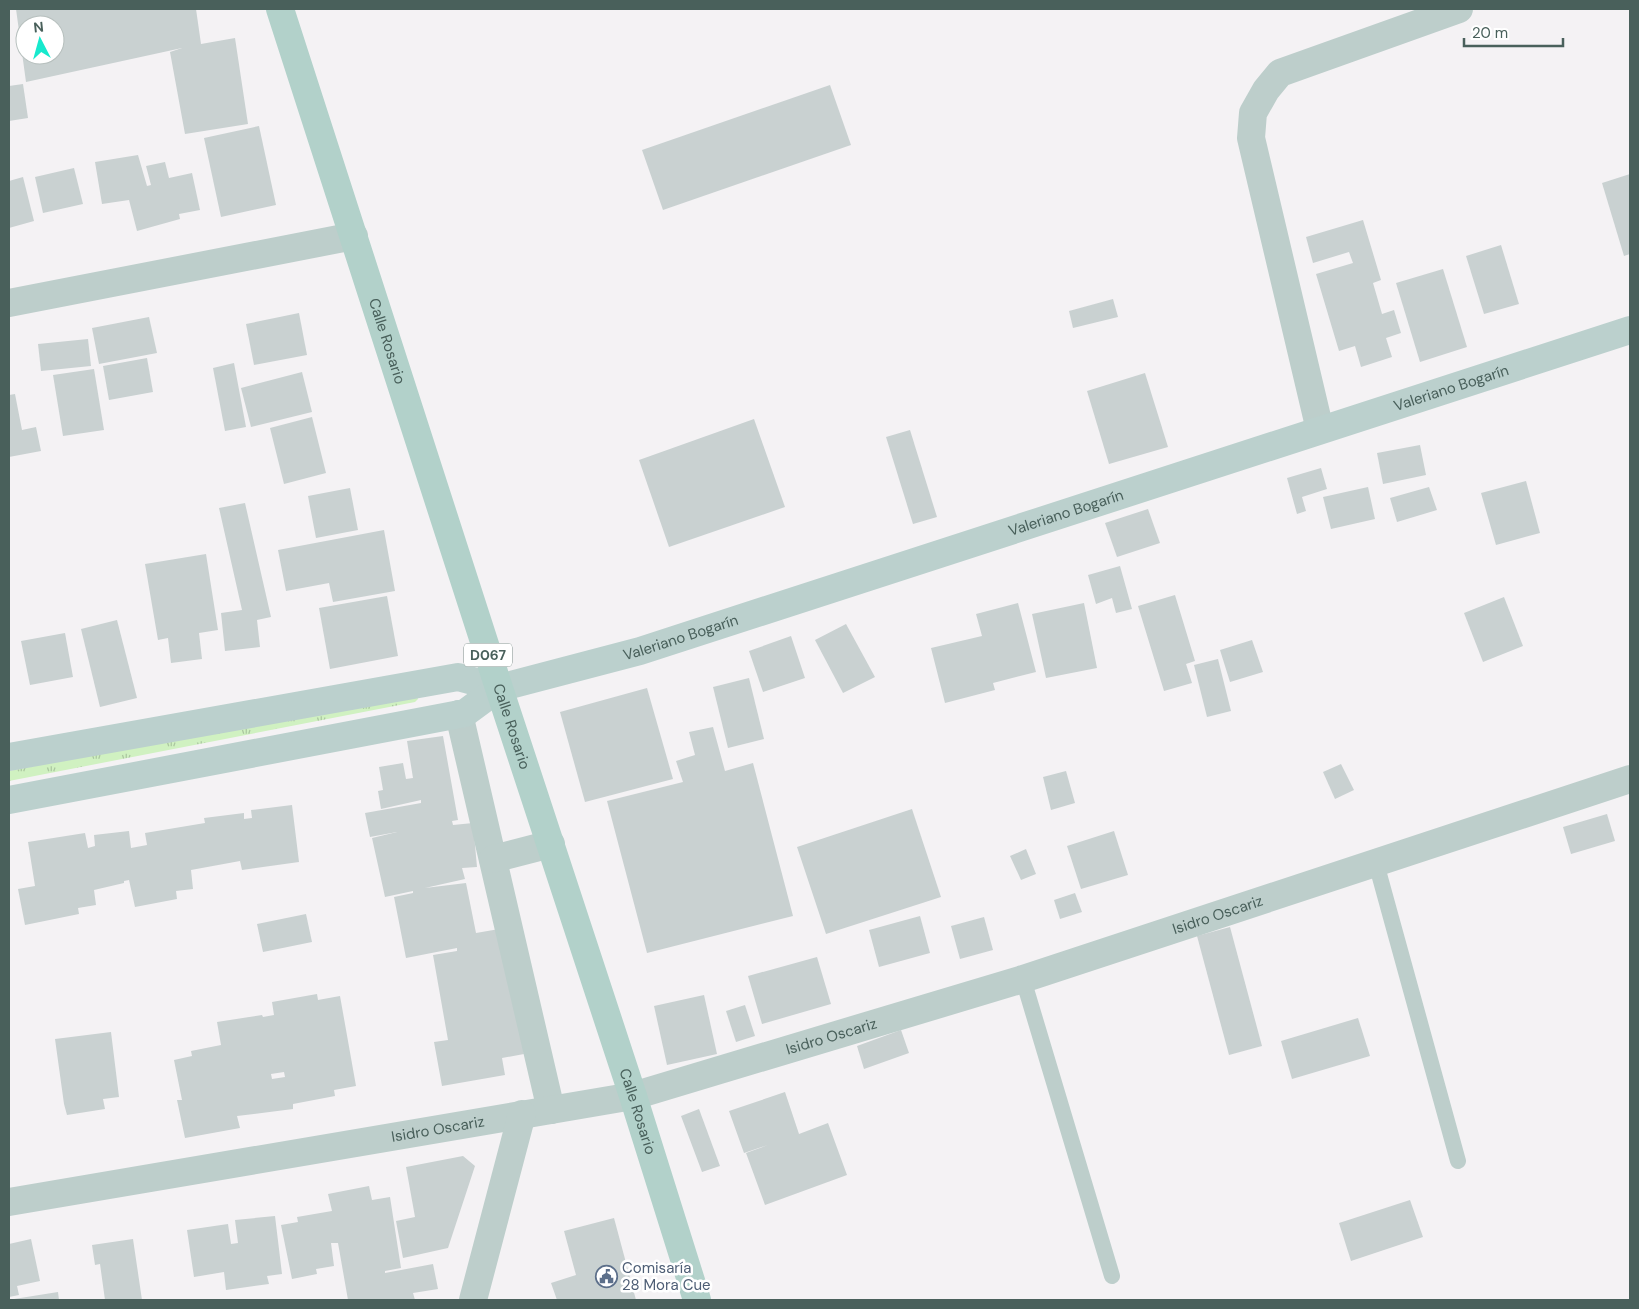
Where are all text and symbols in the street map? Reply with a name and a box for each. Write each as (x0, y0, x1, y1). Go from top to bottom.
north arrow (15, 15, 65, 65)
scale bar (1464, 15, 1563, 47)
text: N (33, 18, 45, 37)
text: 20 m (1472, 23, 1508, 43)
street label: Calle Rosario (364, 296, 410, 387)
street label: Valeriano Bogarín (1391, 360, 1511, 416)
street label: Valeriano Bogarín (1006, 485, 1126, 541)
street label: Valeriano Bogarín (621, 610, 741, 665)
road number: D067 (464, 644, 512, 666)
street label: Calle Rosario (488, 681, 535, 772)
street label: Isidro Oscariz (1170, 891, 1266, 939)
street label: Isidro Oscariz (783, 1013, 879, 1060)
street label: Calle Rosario (615, 1066, 661, 1157)
street label: Isidro Oscariz (390, 1111, 486, 1147)
place label: Comisaría 28 Mora Cue (622, 1258, 711, 1295)
public building icon: Comisaría 28 Mora Cue (594, 1265, 618, 1289)

